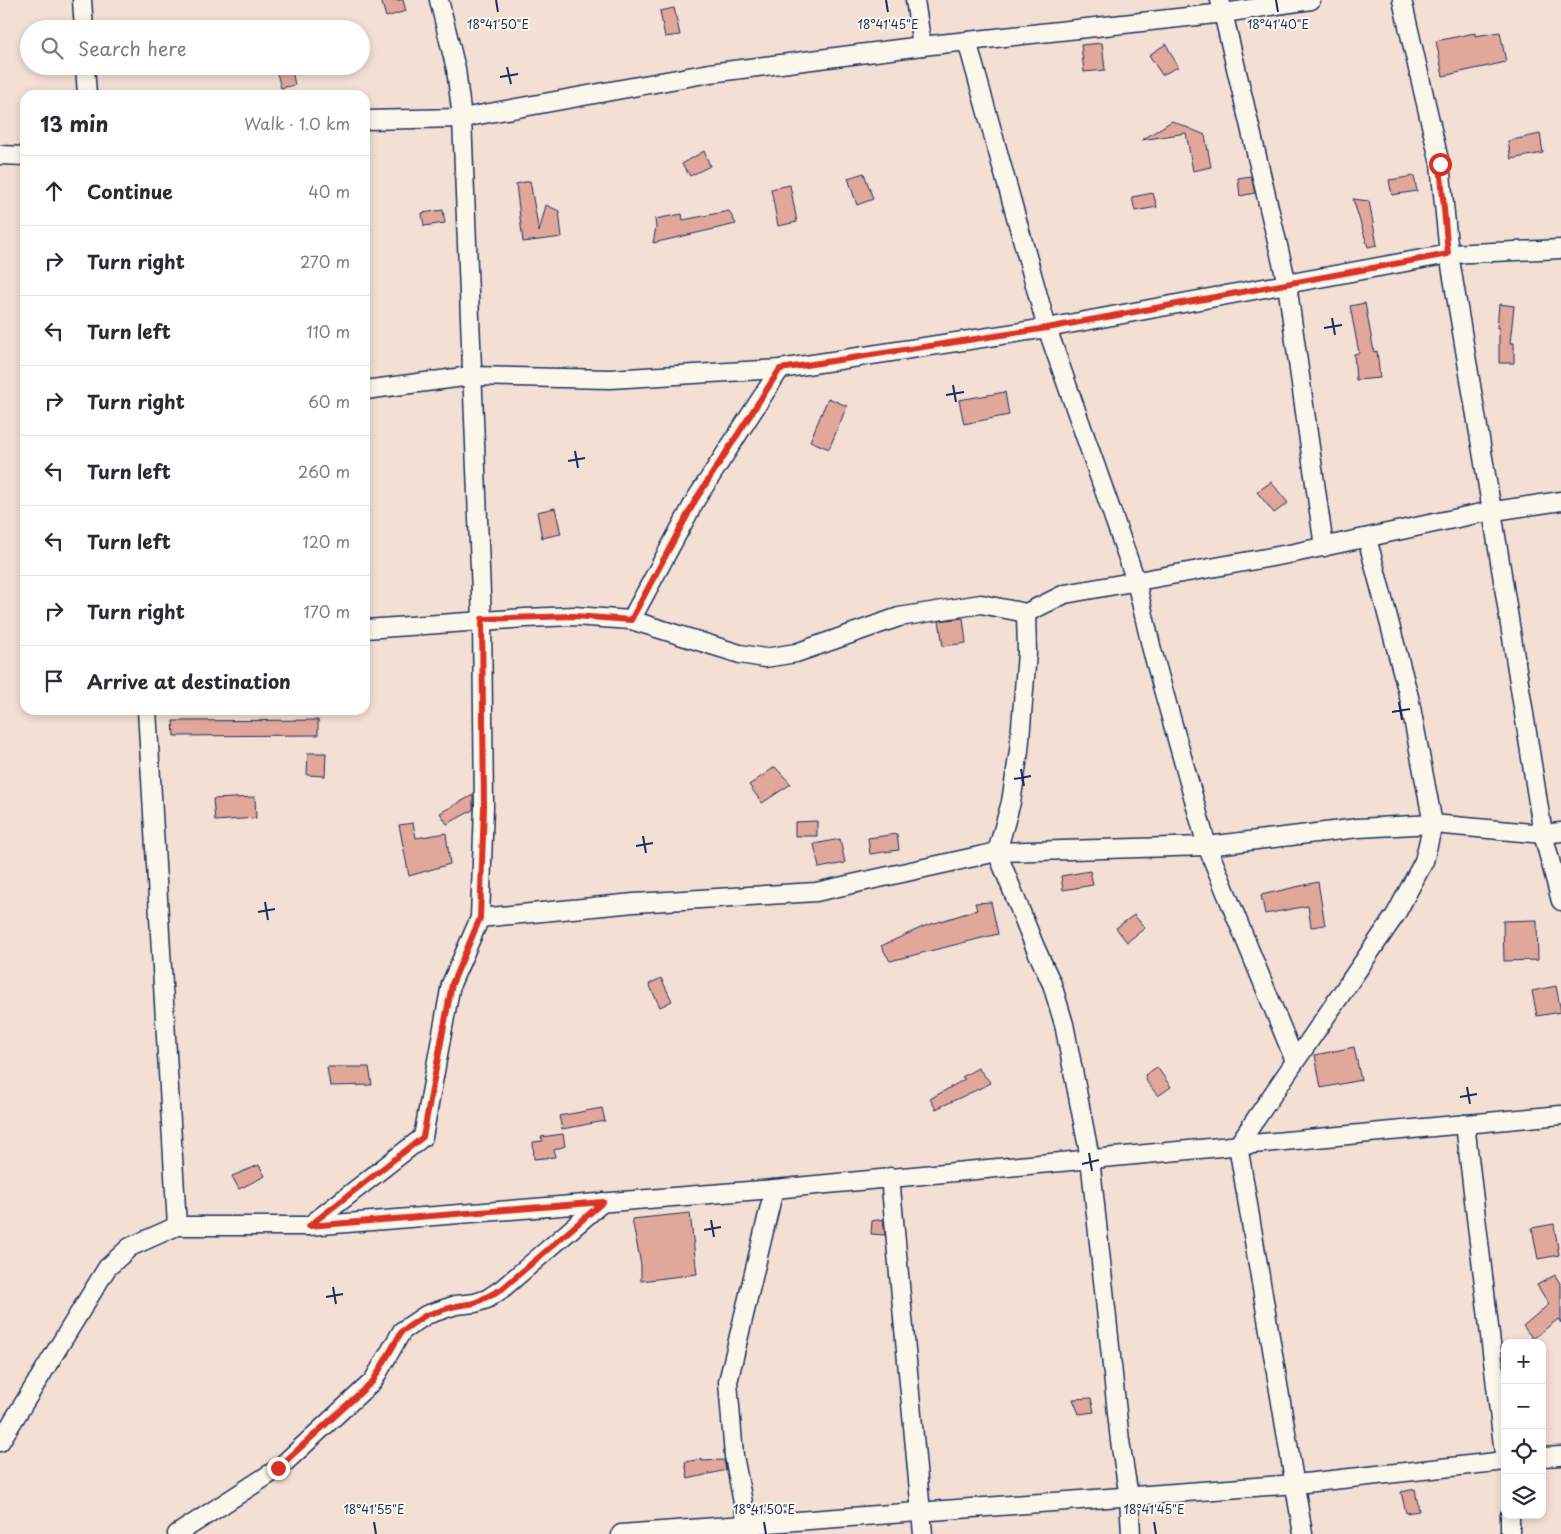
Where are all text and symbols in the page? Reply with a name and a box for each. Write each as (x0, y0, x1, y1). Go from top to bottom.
text: 18°41'50"E (467, 15, 529, 33)
text: 18°41'45"E (858, 15, 919, 33)
text: 18°41'40"E (1247, 15, 1309, 33)
search box (20, 20, 370, 75)
icon: search (38, 34, 66, 62)
text: Search here (78, 34, 187, 62)
text: 13 min (40, 107, 108, 139)
text: Walk · 1.0 km (244, 111, 350, 135)
route start (1429, 153, 1452, 176)
icon: ahead (40, 177, 68, 205)
text: Continue (87, 177, 173, 205)
text: 40 m (308, 179, 350, 203)
icon: right (40, 247, 68, 275)
text: Turn right (87, 247, 185, 275)
text: 270 m (300, 249, 350, 273)
icon: left (40, 317, 68, 345)
text: Turn left (87, 317, 171, 345)
text: 110 m (307, 319, 350, 343)
icon: right (40, 387, 68, 415)
text: Turn right (87, 387, 185, 415)
text: 60 m (308, 389, 350, 413)
icon: left (40, 457, 68, 485)
text: Turn left (87, 457, 171, 485)
text: 260 m (298, 459, 350, 483)
icon: left (40, 527, 68, 555)
text: Turn left (87, 527, 171, 555)
text: 120 m (303, 529, 350, 553)
icon: right (40, 597, 68, 625)
text: Turn right (87, 597, 185, 625)
text: 170 m (304, 599, 350, 623)
icon: arrive (40, 667, 68, 695)
text: Arrive at destination (87, 667, 291, 695)
map controls (1501, 1339, 1546, 1519)
button: + (1501, 1339, 1546, 1384)
button: − (1501, 1384, 1546, 1429)
button: locate (1501, 1429, 1546, 1474)
route end (267, 1457, 290, 1480)
button: layers (1501, 1474, 1546, 1519)
text: 18°41'55"E (343, 1500, 405, 1518)
text: 18°41'50"E (733, 1500, 795, 1518)
text: 18°41'45"E (1124, 1500, 1185, 1518)

